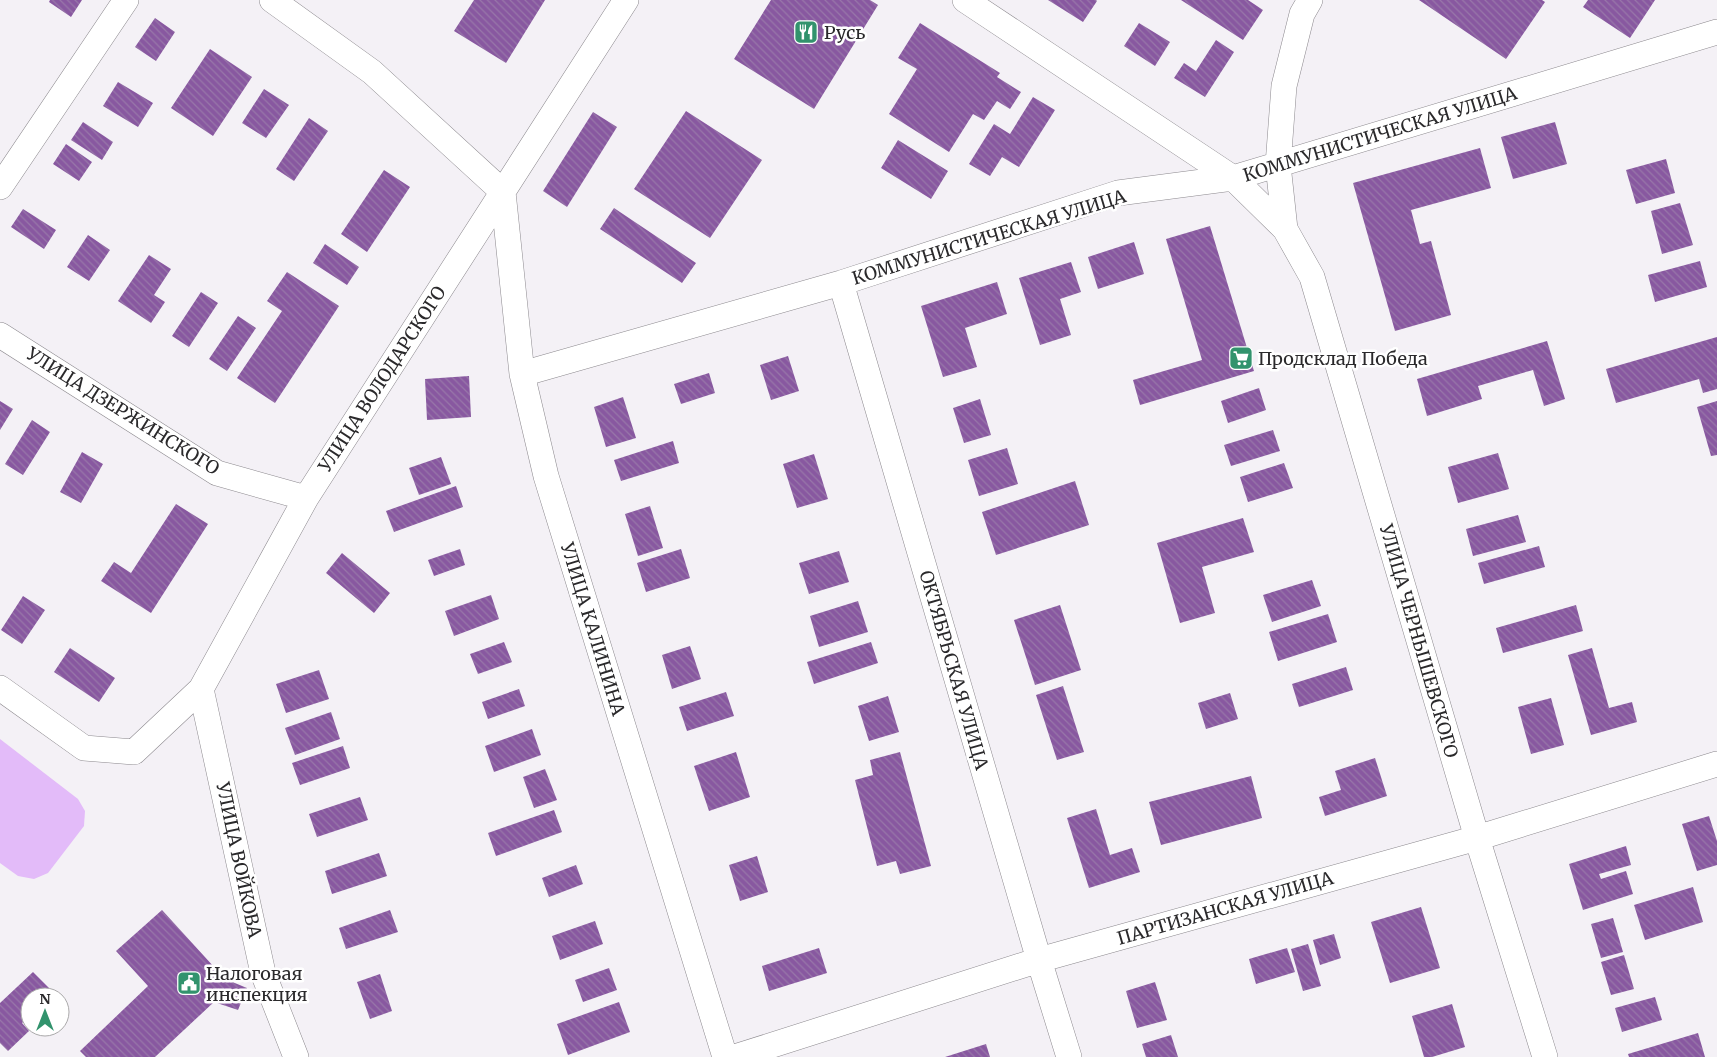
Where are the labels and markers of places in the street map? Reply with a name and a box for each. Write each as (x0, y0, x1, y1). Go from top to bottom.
restaurant icon: Русь (793, 19, 819, 45)
place label: Русь (824, 21, 865, 44)
supermarket icon: Продсклад Победа (1228, 345, 1254, 371)
place label: Продсклад Победа (1258, 347, 1428, 370)
place label: Налоговая инспекция (206, 962, 308, 1006)
public building icon: Налоговая инспекция (176, 970, 202, 996)

